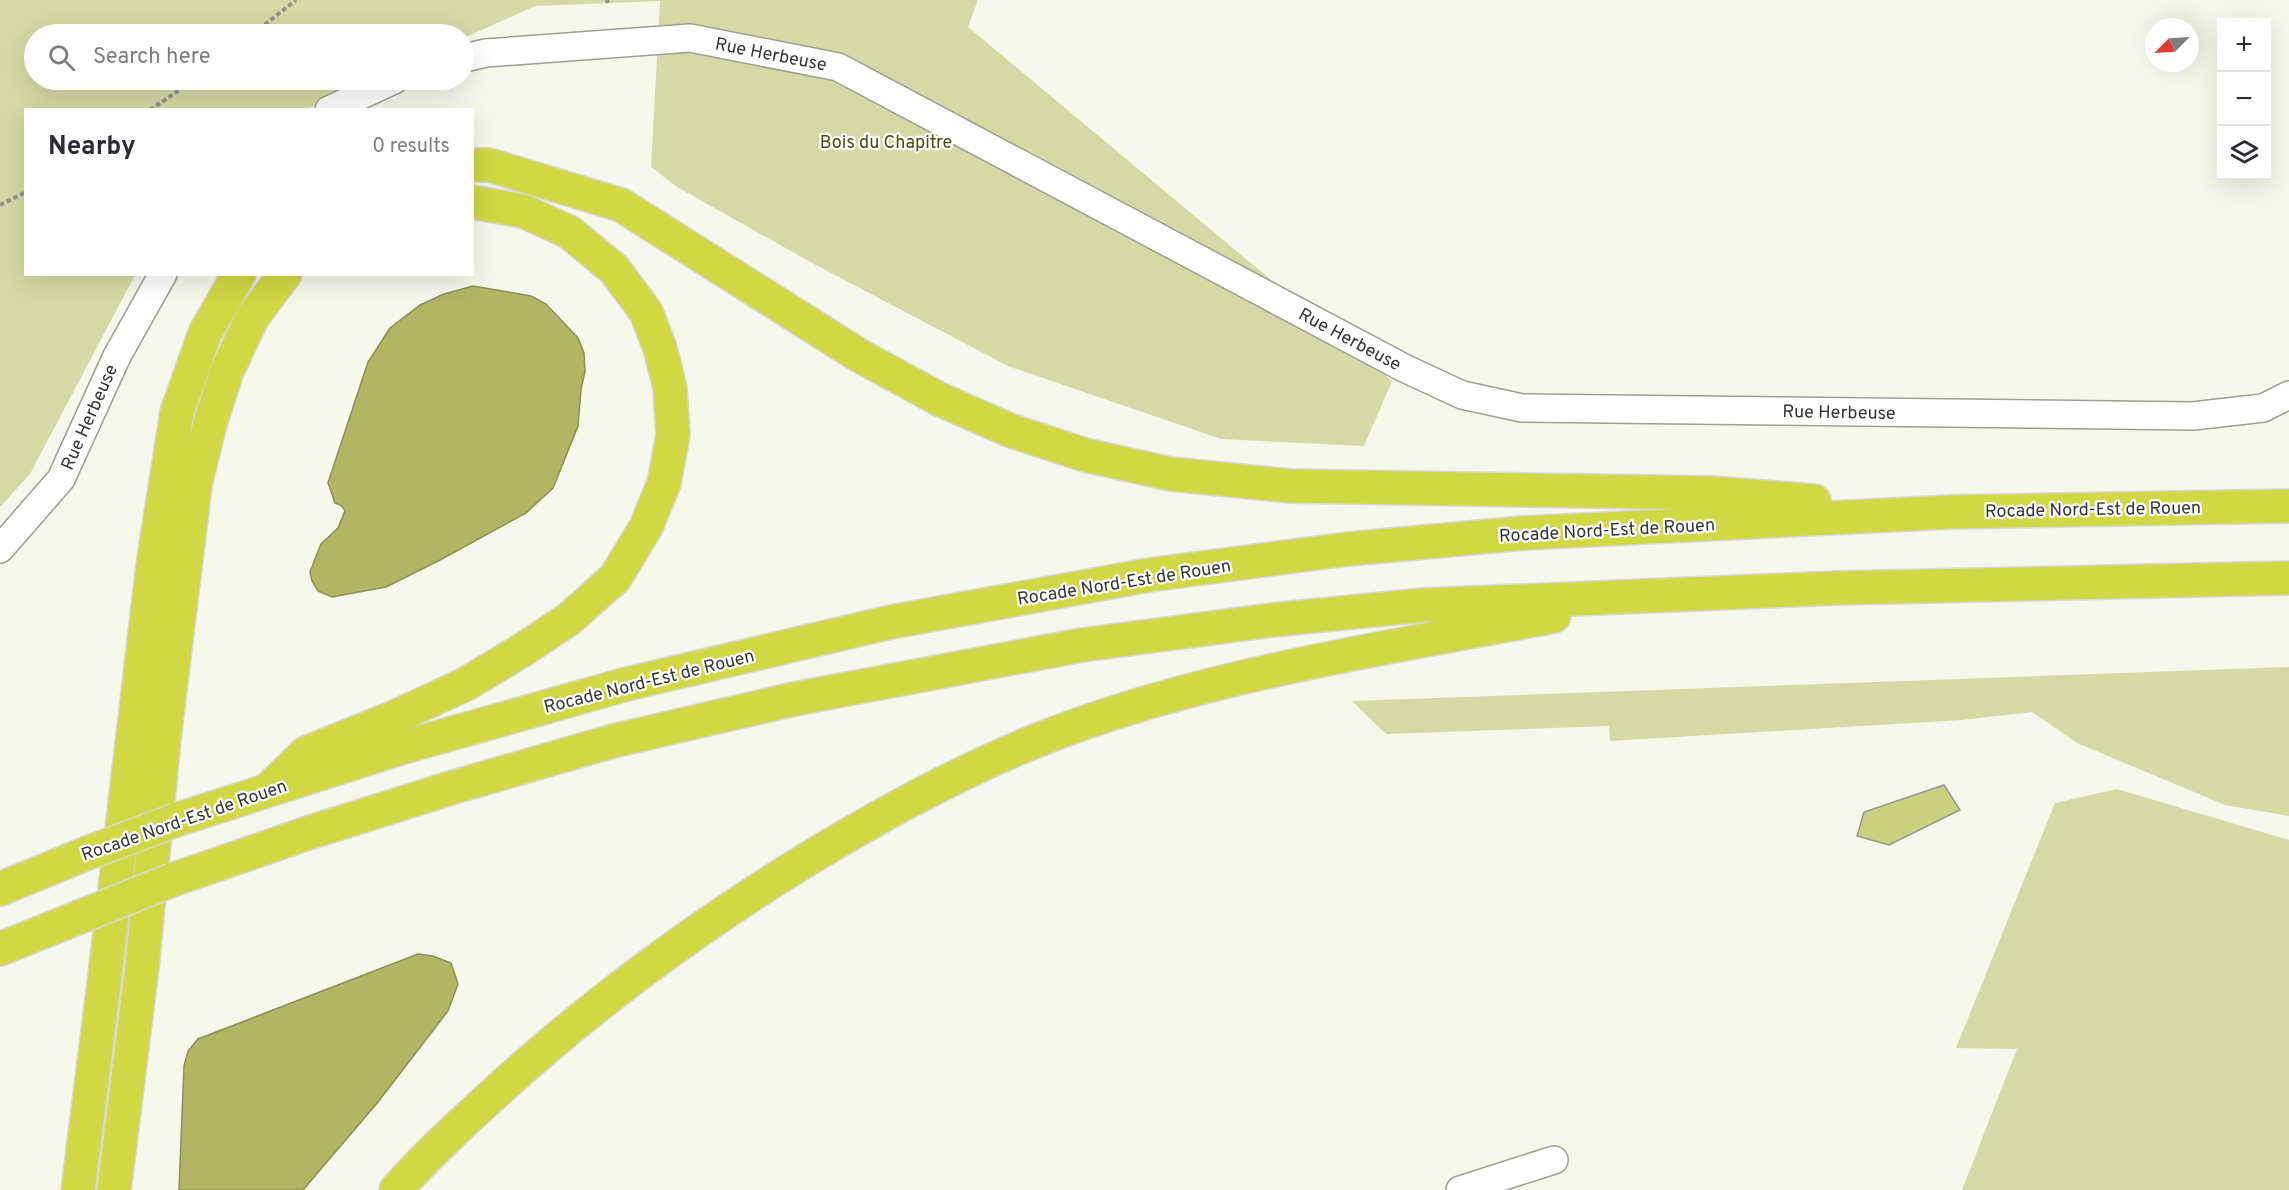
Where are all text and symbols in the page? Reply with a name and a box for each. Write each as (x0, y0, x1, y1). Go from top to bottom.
north arrow (2145, 18, 2199, 72)
map controls (2217, 18, 2271, 180)
button: + (2217, 18, 2271, 72)
search box (24, 24, 474, 90)
street label: Rue Herbeuse (713, 33, 828, 78)
icon: search (45, 41, 78, 74)
text: Search here (93, 44, 211, 71)
button: − (2217, 72, 2271, 126)
button: layers (2217, 126, 2271, 180)
text: Nearby (48, 131, 136, 164)
park label: Bois du Chapitre (820, 132, 952, 155)
text: 0 results (372, 134, 450, 160)
street label: Rue Herbeuse (1294, 304, 1405, 377)
street label: Rue Herbeuse (57, 361, 124, 474)
street label: Rue Herbeuse (1782, 401, 1896, 426)
street label: Rocade Nord-Est de Rouen (1985, 497, 2201, 524)
street label: Rocade Nord-Est de Rouen (1499, 514, 1716, 549)
street label: Rocade Nord-Est de Rouen (1016, 555, 1233, 612)
street label: Rocade Nord-Est de Rouen (542, 645, 757, 720)
street label: Rocade Nord-Est de Rouen (79, 775, 290, 867)

